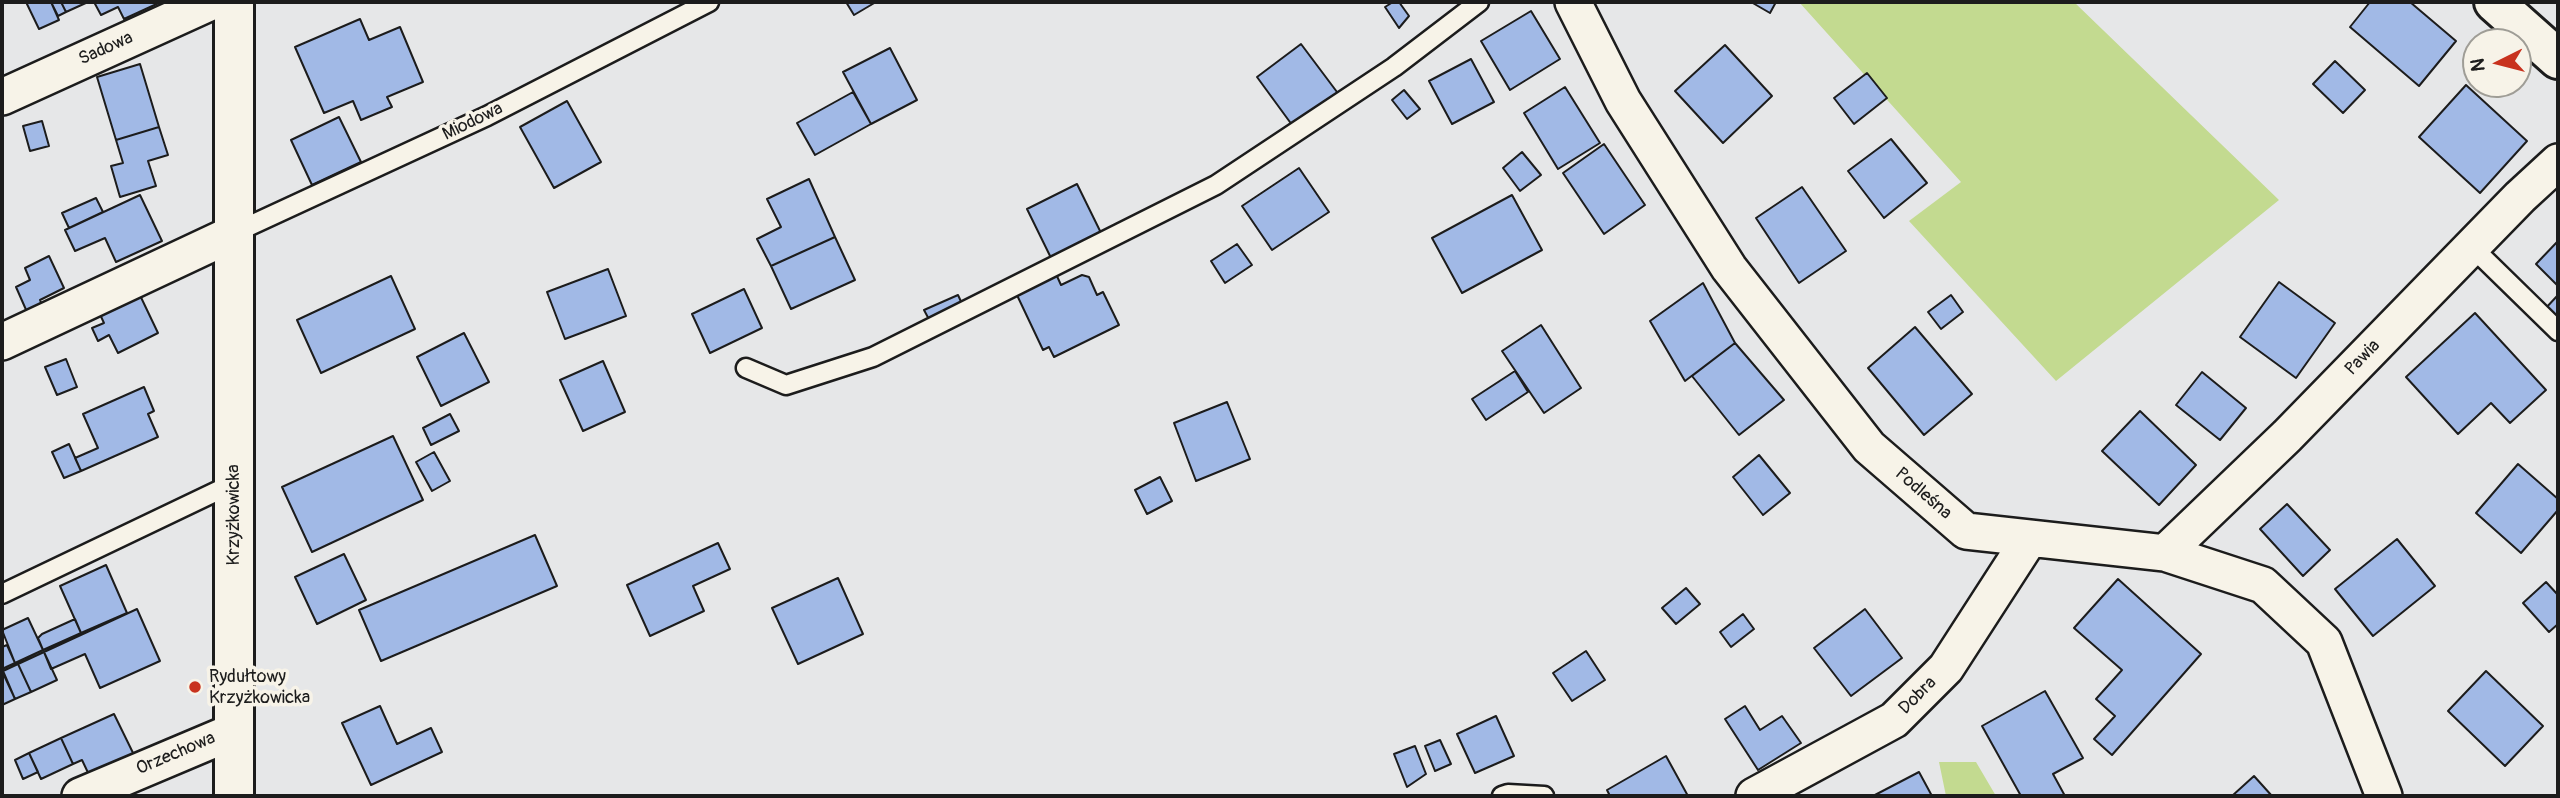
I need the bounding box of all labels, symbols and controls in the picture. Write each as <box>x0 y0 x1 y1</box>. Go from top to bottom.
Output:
street label: Sadowa <box>75 27 137 71</box>
north arrow <box>2462 28 2532 98</box>
text: N <box>2465 57 2491 73</box>
street label: Miodowa <box>439 98 507 146</box>
street label: Pawia <box>2341 336 2385 380</box>
street label: Podleśna <box>1890 463 1956 525</box>
street label: Krzyżkowicka <box>223 464 245 566</box>
place label: Rydułtowy Krzyżkowicka <box>209 666 310 708</box>
street label: Dobra <box>1895 673 1941 719</box>
marker: Rydułtowy Krzyżkowicka <box>187 679 203 695</box>
street label: Orzechowa <box>133 728 219 780</box>

